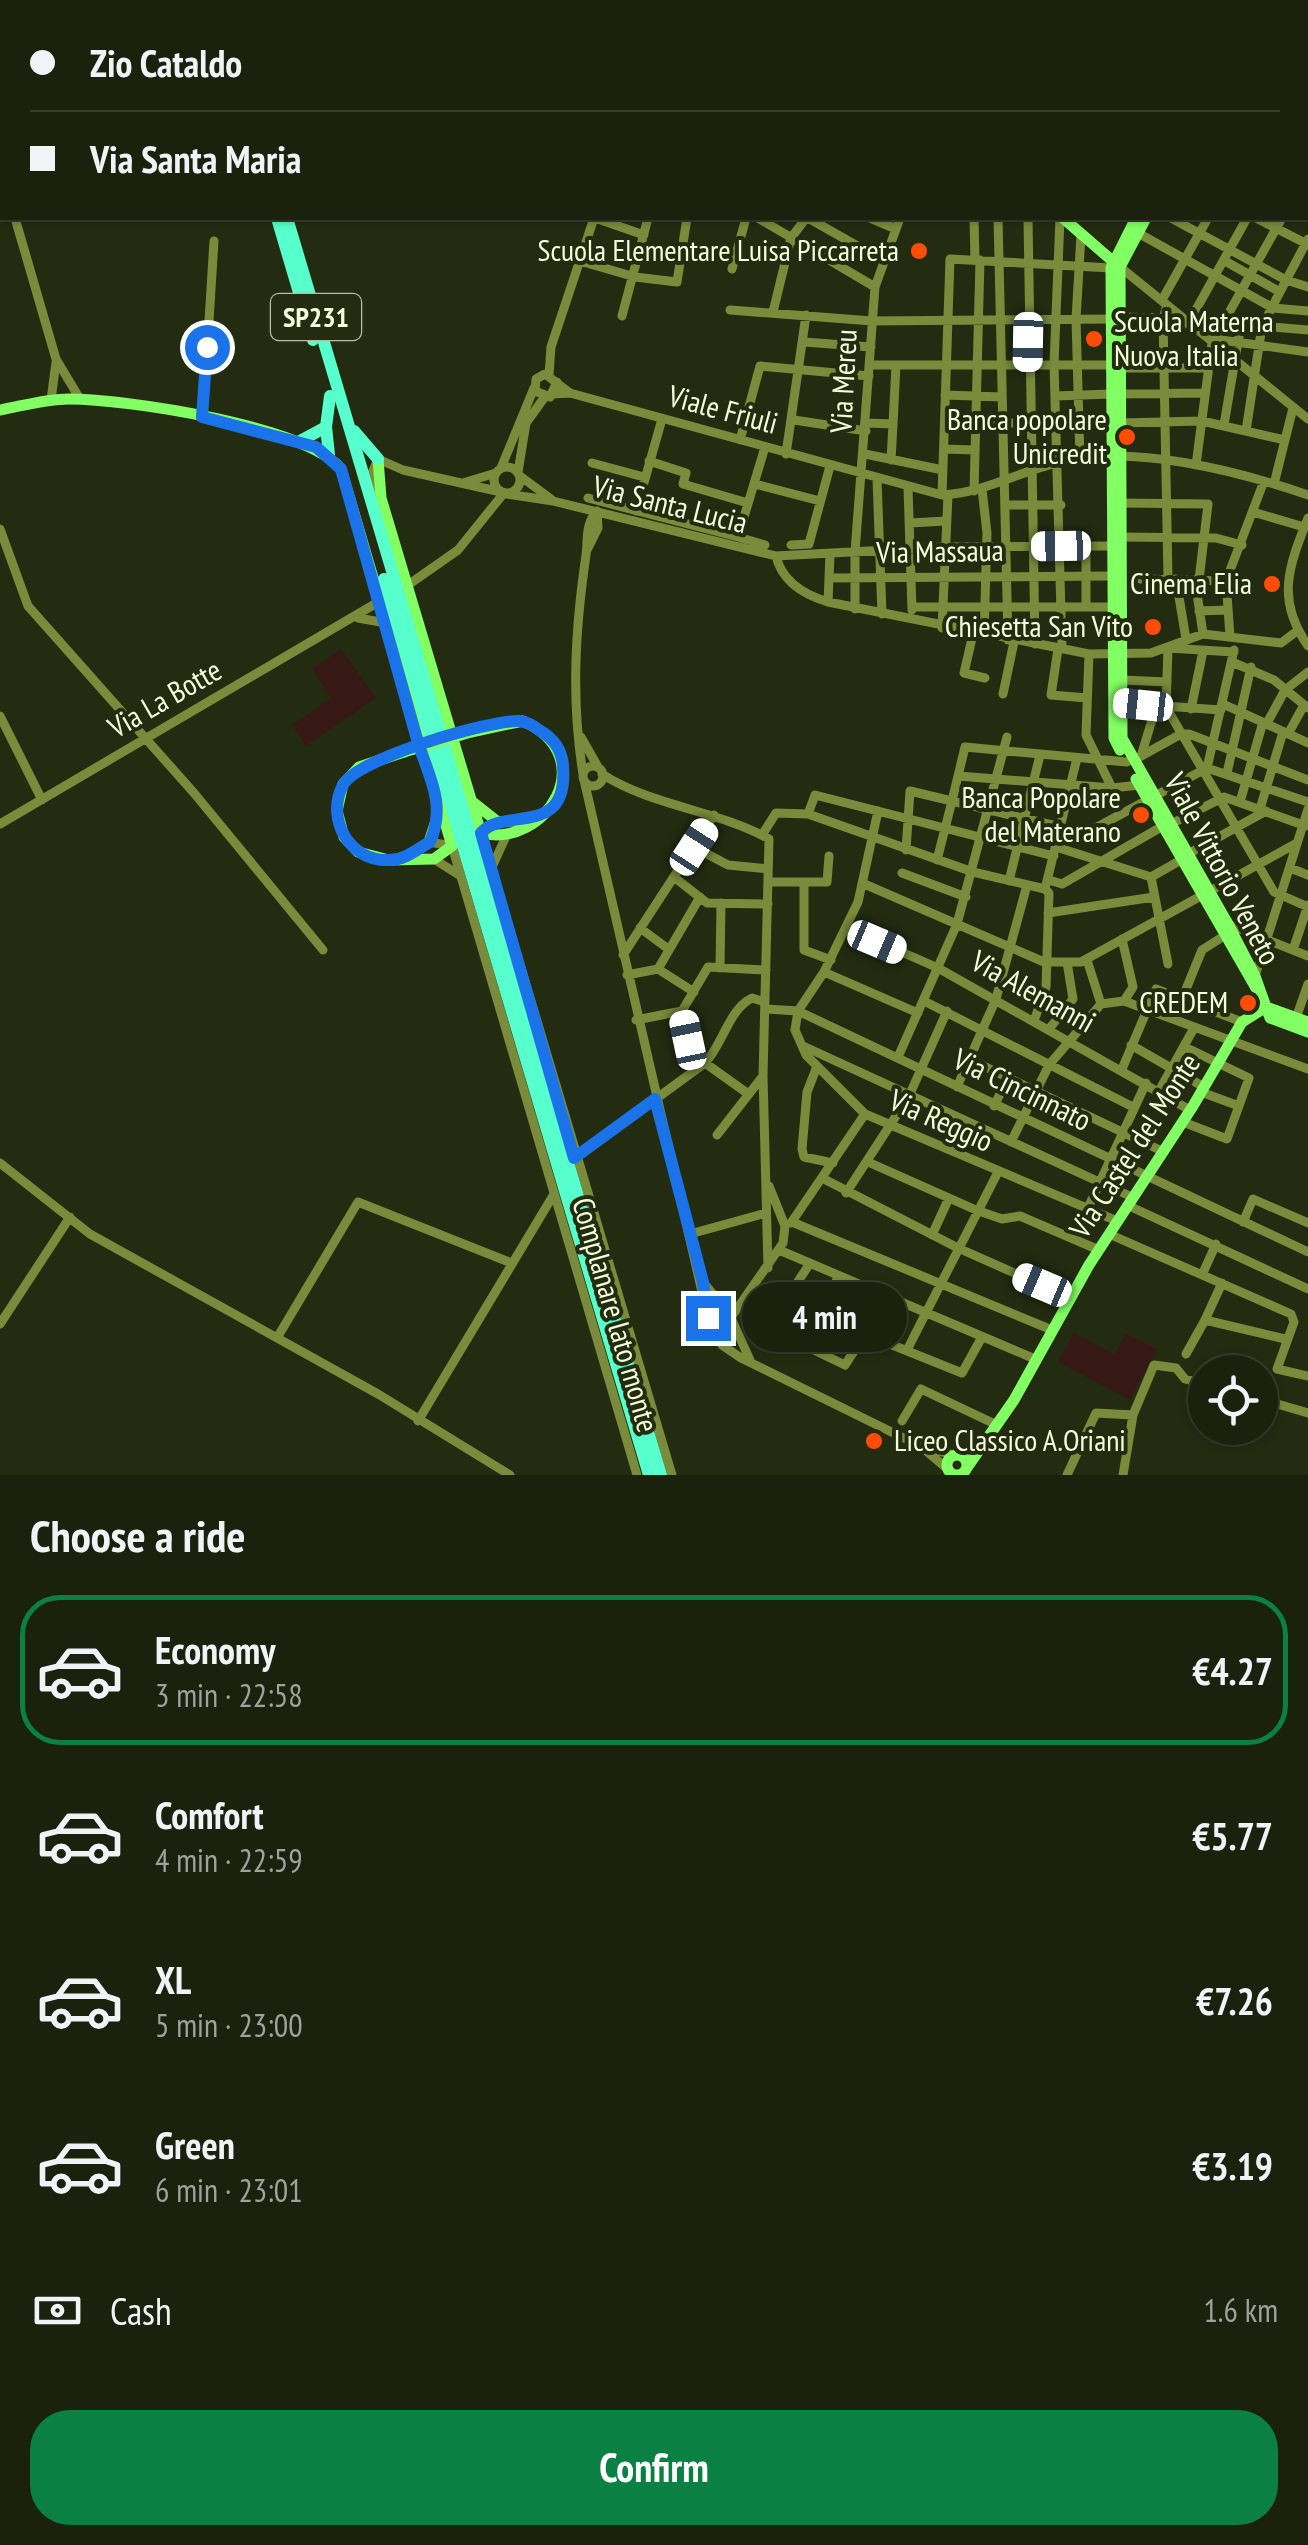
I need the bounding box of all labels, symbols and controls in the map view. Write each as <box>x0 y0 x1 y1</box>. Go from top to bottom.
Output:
text: Zio Cataldo <box>90 38 242 87</box>
text: Via Santa Maria <box>90 134 301 183</box>
place label: Scuola Elementare Luisa Piccarreta <box>538 230 899 269</box>
marker: Scuola Elementare Luisa Piccarreta <box>908 240 930 262</box>
road number: SP231 <box>271 294 361 340</box>
place label: Scuola Materna Nuova Italia <box>1114 301 1274 374</box>
car <box>1012 312 1044 372</box>
route start <box>185 325 230 370</box>
street label: Via Mereu <box>820 328 865 435</box>
marker: Scuola Materna Nuova Italia <box>1083 328 1105 350</box>
street label: Viale Friuli <box>663 375 782 442</box>
place label: Banca popolare Unicredit <box>947 399 1108 472</box>
marker: Banca popolare Unicredit <box>1116 426 1138 448</box>
street label: Via Santa Lucia <box>588 465 752 542</box>
street label: Via Massaua <box>875 530 1004 571</box>
car <box>1031 530 1091 562</box>
place label: Cinema Elia <box>1130 563 1252 602</box>
marker: Cinema Elia <box>1261 573 1283 595</box>
place label: Chiesetta San Vito <box>945 606 1133 645</box>
marker: Chiesetta San Vito <box>1142 616 1164 638</box>
street label: Via La Botte <box>100 650 228 746</box>
car <box>1112 687 1174 723</box>
street label: Viale Vittorio Veneto <box>1156 765 1290 971</box>
place label: Banca Popolare del Materano <box>961 777 1121 850</box>
marker: Banca Popolare del Materano <box>1130 804 1152 826</box>
car <box>665 814 723 880</box>
car <box>844 916 910 968</box>
street label: Via Alemanni <box>964 940 1103 1041</box>
place label: CREDEM <box>1139 982 1228 1021</box>
marker: CREDEM <box>1237 992 1259 1014</box>
car <box>667 1008 709 1072</box>
street label: Via Cincinnato <box>946 1038 1098 1139</box>
street label: Via Castel del Monte <box>1059 1046 1208 1246</box>
street label: Via Reggio <box>883 1079 1000 1160</box>
street label: Complanare lato monte <box>564 1193 669 1436</box>
car <box>1009 1259 1075 1311</box>
callout: 4 min <box>743 1283 908 1353</box>
route end <box>686 1296 731 1341</box>
text: 4 min <box>792 1296 857 1338</box>
map controls <box>1188 1355 1278 1445</box>
button: locate <box>1188 1355 1278 1445</box>
place label: Liceo Classico A.Oriani <box>894 1420 1126 1459</box>
marker: Liceo Classico A.Oriani <box>863 1430 885 1452</box>
text: Choose a ride <box>30 1506 245 1564</box>
icon: car <box>35 1625 125 1715</box>
text: Economy <box>155 1625 275 1674</box>
text: €4.27 <box>1192 1646 1273 1695</box>
text: 3 min · 22:58 <box>155 1674 303 1716</box>
icon: car <box>35 1790 125 1880</box>
text: Comfort <box>155 1790 264 1839</box>
text: €5.77 <box>1192 1811 1273 1860</box>
text: 4 min · 22:59 <box>155 1839 303 1881</box>
icon: car <box>35 1955 125 2045</box>
text: XL <box>155 1955 191 2004</box>
text: €7.26 <box>1196 1976 1273 2025</box>
text: 5 min · 23:00 <box>155 2004 303 2046</box>
icon: car <box>35 2120 125 2210</box>
text: Green <box>155 2120 235 2169</box>
text: €3.19 <box>1192 2141 1273 2190</box>
text: 6 min · 23:01 <box>155 2169 303 2211</box>
icon: cash <box>30 2283 85 2338</box>
text: Cash <box>110 2286 172 2335</box>
text: 1.6 km <box>1203 2289 1278 2331</box>
button: Confirm <box>30 2410 1278 2525</box>

